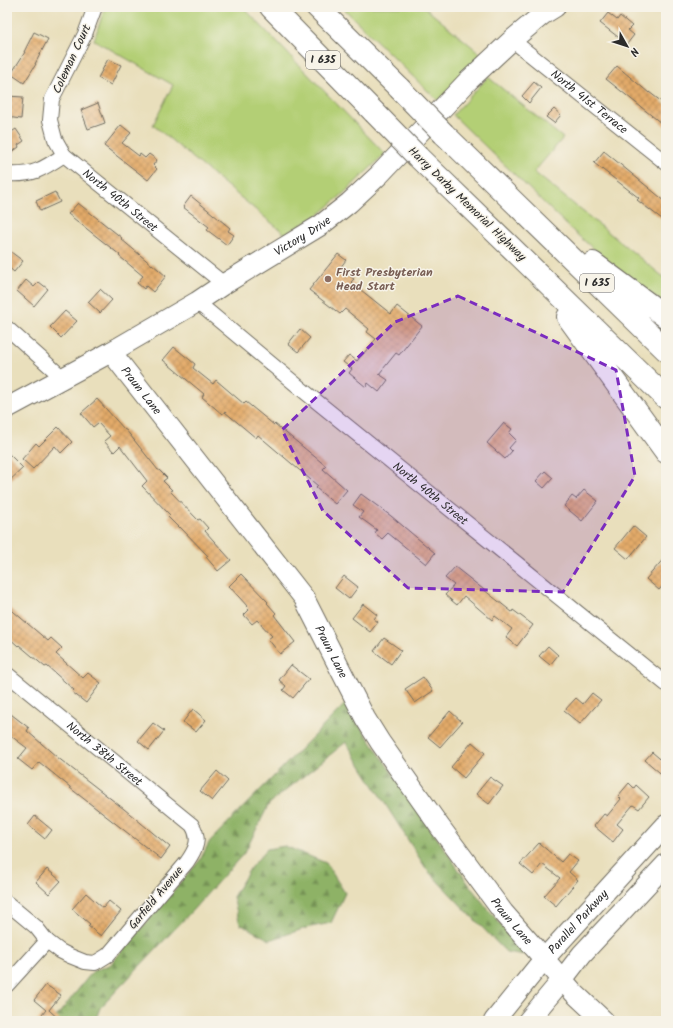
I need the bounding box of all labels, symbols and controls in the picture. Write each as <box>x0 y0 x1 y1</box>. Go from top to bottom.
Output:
street label: Coleman Court <box>48 21 96 97</box>
north arrow <box>607 26 647 66</box>
text: N <box>625 43 643 60</box>
road number: I 635 <box>306 51 340 69</box>
street label: North 41st Terrace <box>546 65 633 139</box>
street label: Harry Darby Memorial Highway <box>403 142 531 266</box>
street label: North 40th Street <box>78 164 162 237</box>
street label: Victory Drive <box>270 211 336 261</box>
place label: First Presbyterian Head Start <box>336 263 433 296</box>
marker: First Presbyterian Head Start <box>323 274 333 284</box>
road number: I 635 <box>580 274 614 292</box>
street label: Praun Lane <box>116 362 167 419</box>
street label: North 40th Street <box>389 457 473 530</box>
street label: Praun Lane <box>310 622 353 682</box>
street label: North 38th Street <box>62 717 147 791</box>
street label: Garfield Avenue <box>124 862 189 934</box>
street label: Parallel Parkway <box>543 885 613 958</box>
street label: Praun Lane <box>486 893 538 950</box>

